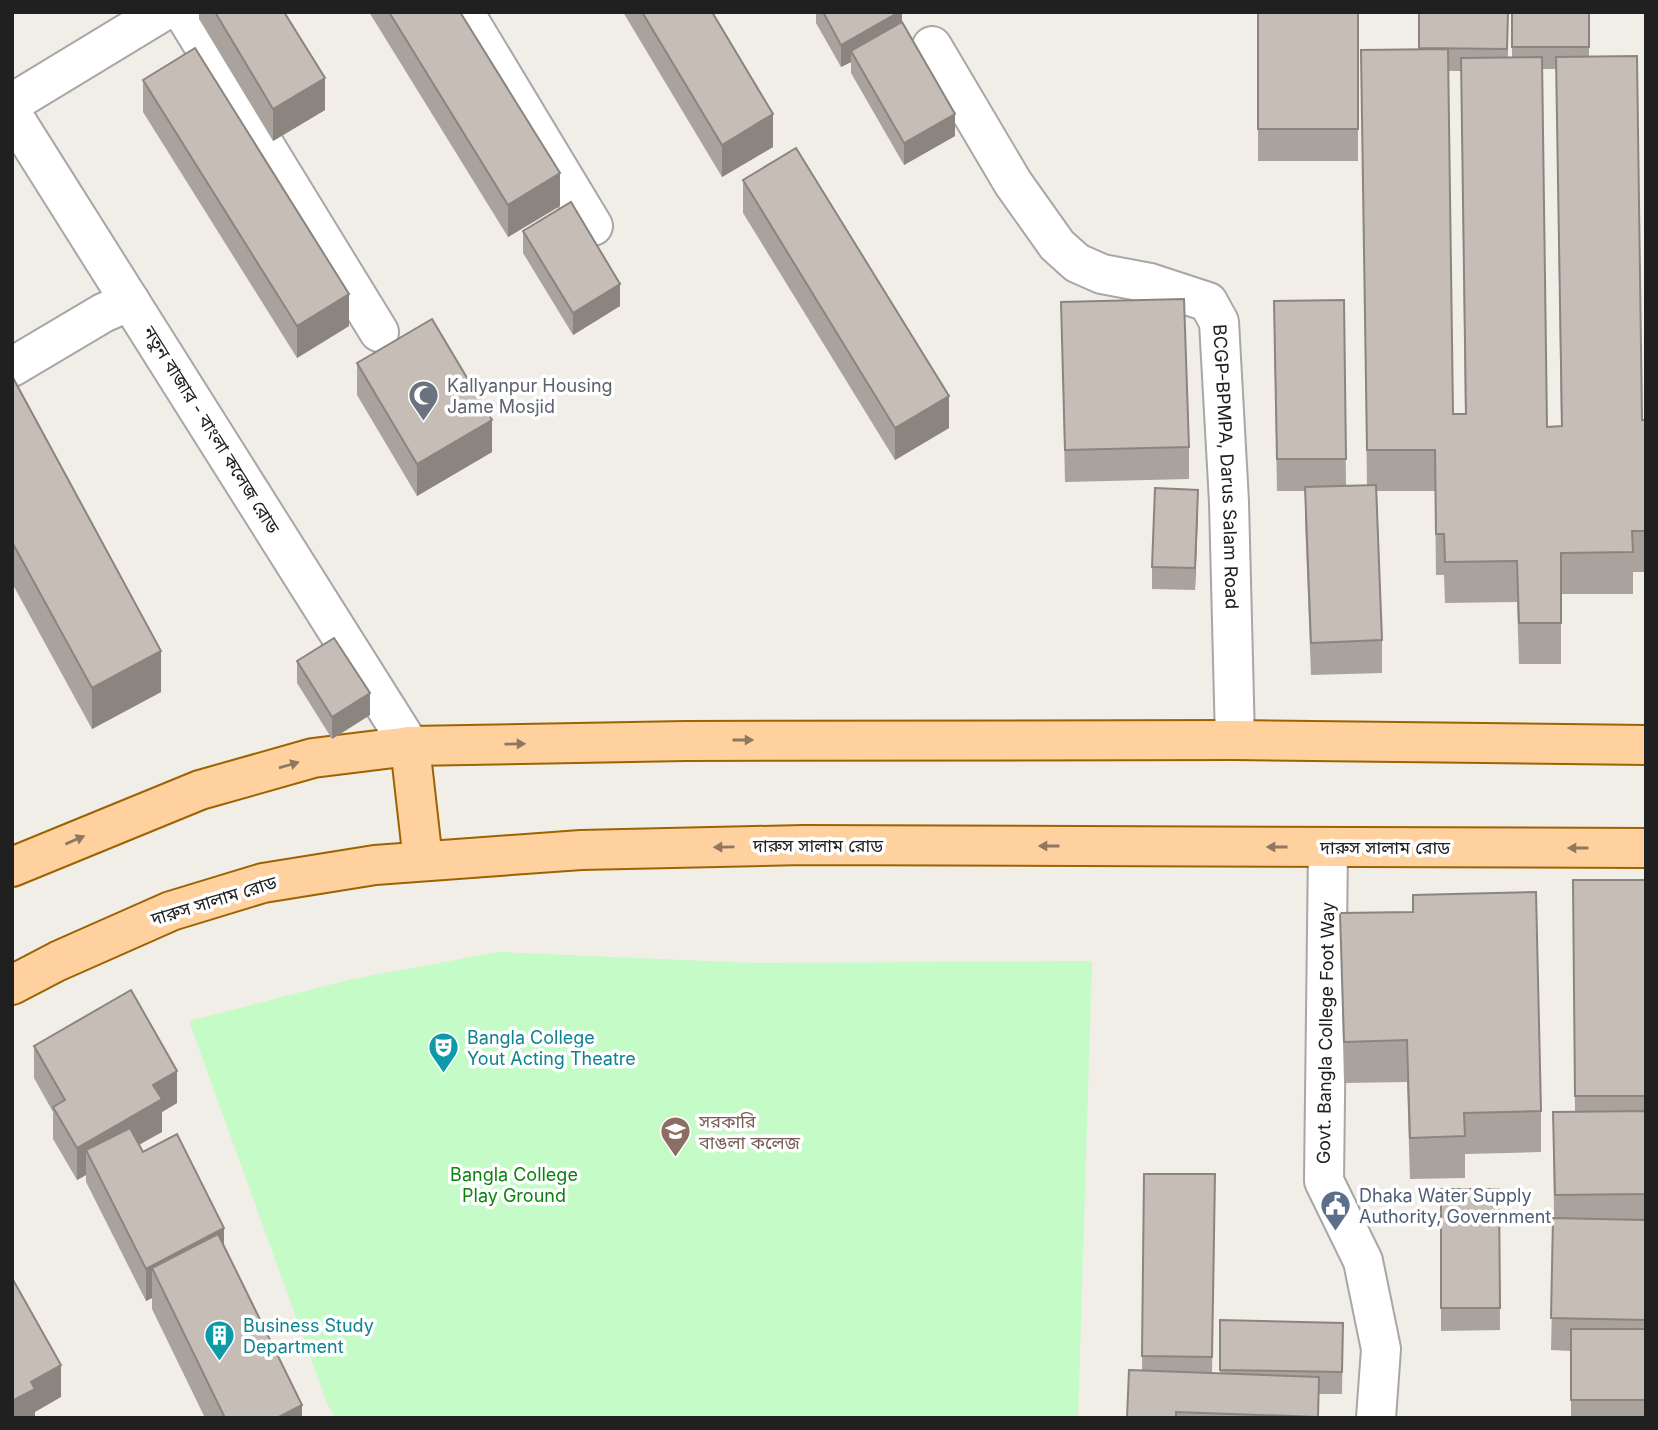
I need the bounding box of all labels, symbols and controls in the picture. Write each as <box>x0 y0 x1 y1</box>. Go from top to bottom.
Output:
street label: নতুন বাজার - বাংলা কলেজ রোড <box>137 321 284 538</box>
street label: BCGP-BPMPA, Darus Salam Road <box>1209 324 1243 609</box>
place label: Kallyanpur Housing Jame Mosjid <box>447 375 613 417</box>
mosque icon: Kallyanpur Housing Jame Mosjid <box>407 379 441 423</box>
one-way arrow <box>732 735 754 746</box>
one-way arrow <box>504 738 526 750</box>
one-way arrow <box>279 759 300 769</box>
one-way arrow <box>65 834 85 846</box>
street label: দারুস সালাম রোড <box>752 835 883 856</box>
street label: দারুস সালাম রোড <box>1319 837 1450 858</box>
one-way arrow <box>1038 840 1060 852</box>
one-way arrow <box>712 841 734 853</box>
one-way arrow <box>1265 841 1287 853</box>
one-way arrow <box>1566 842 1588 854</box>
street label: দারুস সালাম রোড <box>148 871 279 930</box>
street label: Govt. Bangla College Foot Way <box>1313 902 1338 1164</box>
place label: Bangla College Yout Acting Theatre <box>467 1027 636 1069</box>
theatre icon: Bangla College Yout Acting Theatre <box>427 1031 461 1075</box>
place label: সরকারি বাঙলা কলেজ <box>698 1111 801 1153</box>
school or university icon: সরকারি বাঙলা কলেজ <box>659 1115 693 1159</box>
park label: Bangla College Play Ground <box>450 1164 578 1206</box>
place label: Dhaka Water Supply Authority, Government <box>1359 1185 1551 1227</box>
public building icon: Dhaka Water Supply Authority, Government <box>1319 1189 1353 1233</box>
place label: Business Study Department <box>243 1315 374 1357</box>
building icon: Business Study Department <box>203 1319 237 1363</box>

